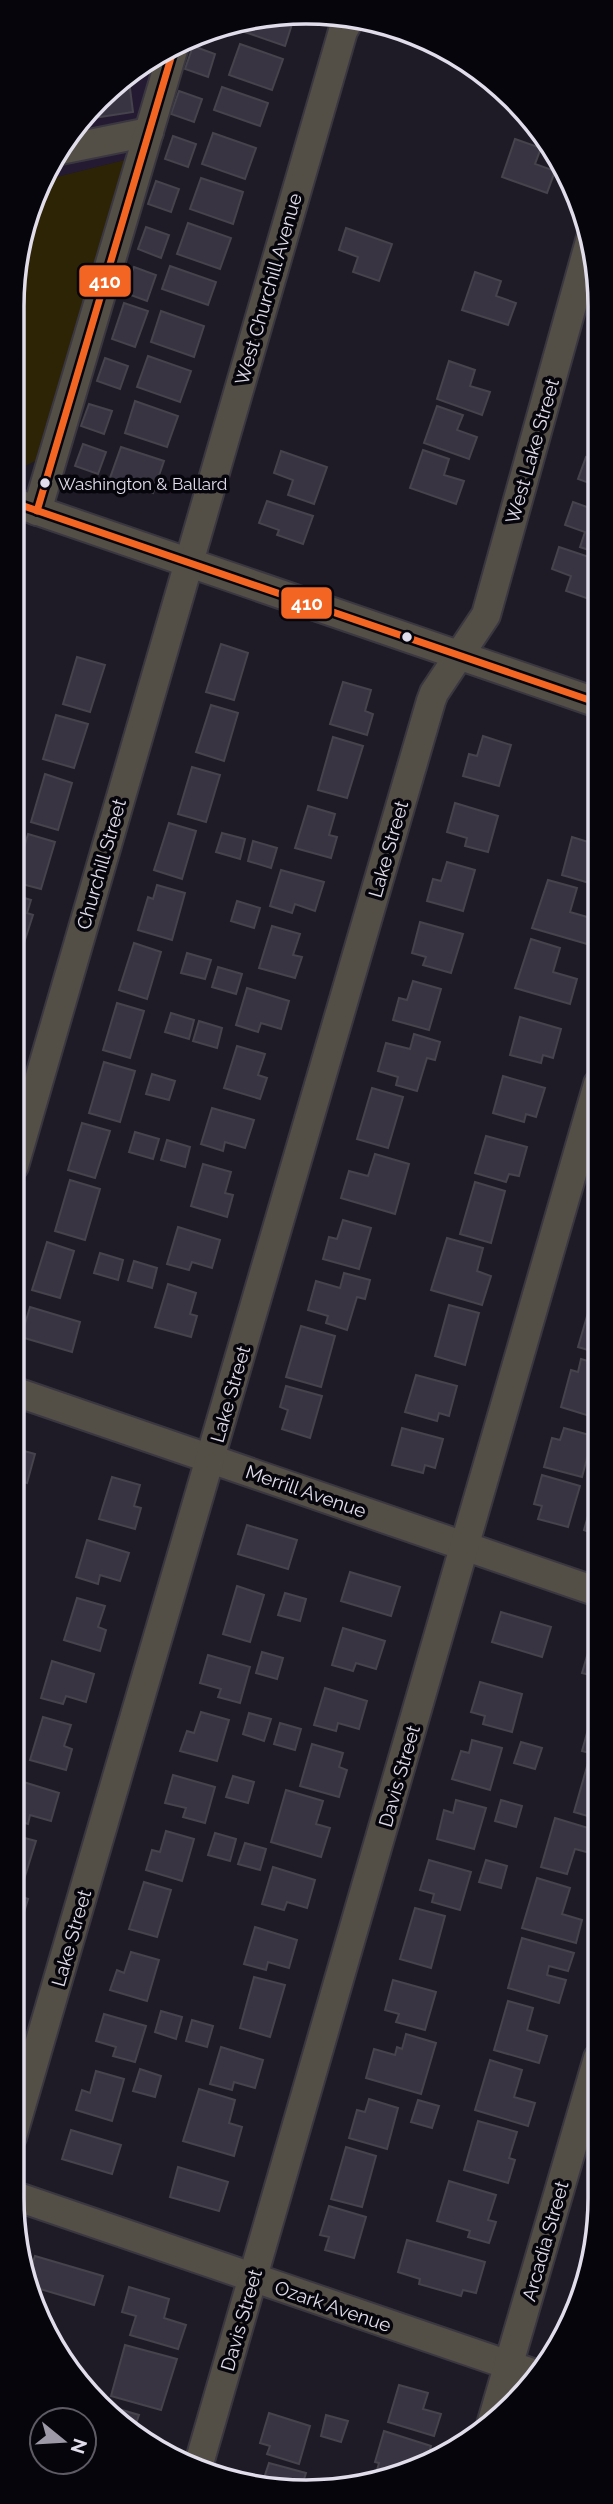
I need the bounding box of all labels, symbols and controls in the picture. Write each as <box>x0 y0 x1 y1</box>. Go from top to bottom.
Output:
street label: West Churchill Avenue <box>230 191 306 387</box>
line badge: 410 <box>78 264 132 298</box>
text: 410 <box>89 270 121 292</box>
street label: West Lake Street <box>501 375 563 526</box>
place label: Washington & Ballard <box>58 474 227 494</box>
marker: Washington & Ballard <box>38 476 52 490</box>
line badge: 410 <box>280 586 333 620</box>
text: 410 <box>291 592 323 614</box>
unlabelled marker <box>400 630 414 644</box>
street label: Churchill Street <box>72 796 130 932</box>
street label: Lake Street <box>364 797 412 900</box>
street label: Lake Street <box>206 1342 254 1445</box>
street label: Merrill Avenue <box>243 1460 369 1522</box>
street label: Davis Street <box>374 1722 424 1829</box>
street label: Lake Street <box>47 1886 95 1989</box>
street label: Arcadia Street <box>517 2178 573 2304</box>
street label: Davis Street <box>216 2266 266 2373</box>
street label: Ozark Avenue <box>272 2276 394 2336</box>
north arrow <box>28 2406 98 2476</box>
text: N <box>66 2436 92 2457</box>

